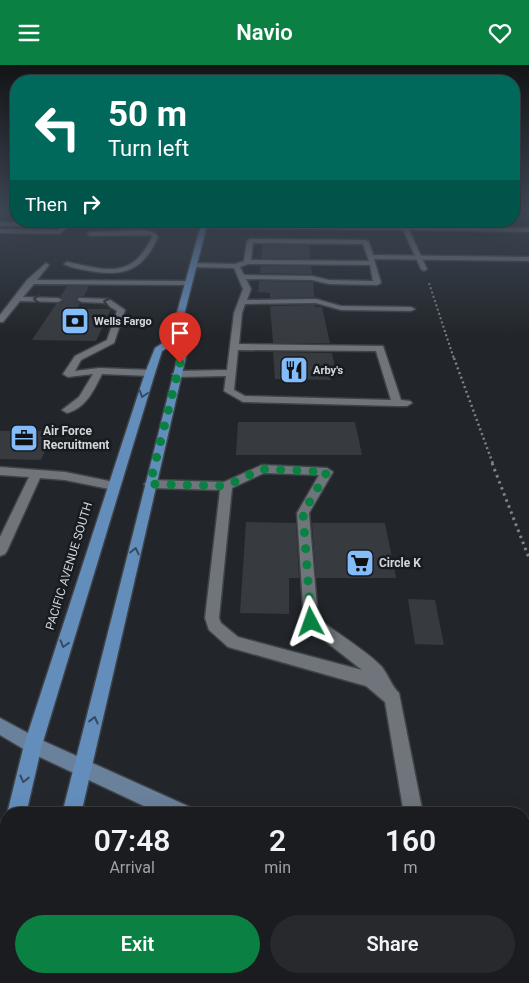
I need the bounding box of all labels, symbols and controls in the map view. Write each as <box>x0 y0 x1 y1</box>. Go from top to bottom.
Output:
icon: menu <box>15 19 43 47</box>
icon: heart <box>486 19 514 47</box>
text: Navio <box>236 20 293 45</box>
text: 50 m <box>108 94 187 135</box>
icon: left <box>25 95 90 160</box>
text: Turn left <box>108 136 189 161</box>
icon: right <box>77 190 105 218</box>
text: Then <box>25 193 67 216</box>
one-way arrow <box>33 294 41 305</box>
one-way arrow <box>103 298 111 308</box>
bank icon: Wells Fargo <box>60 306 90 336</box>
pin <box>159 312 201 363</box>
place label: Wells Fargo <box>94 315 152 328</box>
icon: arrive <box>166 319 194 347</box>
restaurant icon: Arby's <box>279 355 309 385</box>
place label: Arby's <box>313 364 343 377</box>
one-way arrow <box>139 389 149 397</box>
office icon: Air Force Recruitment <box>9 423 39 453</box>
place label: Air Force Recruitment <box>43 424 109 452</box>
street label: PACIFIC AVENUE SOUTH <box>43 500 95 632</box>
one-way arrow <box>129 547 140 555</box>
supermarket icon: Circle K <box>345 548 375 578</box>
place label: Circle K <box>379 556 421 570</box>
position arrow <box>284 595 336 647</box>
one-way arrow <box>60 640 70 648</box>
one-way arrow <box>89 716 99 724</box>
one-way arrow <box>20 775 30 783</box>
text: 07:48 <box>94 823 171 858</box>
text: 2 <box>269 823 286 858</box>
text: 160 <box>385 823 436 858</box>
text: Arrival <box>109 858 155 877</box>
text: min <box>264 858 291 877</box>
text: m <box>403 858 418 877</box>
button: Exit <box>15 915 260 973</box>
button: Share <box>270 915 515 973</box>

